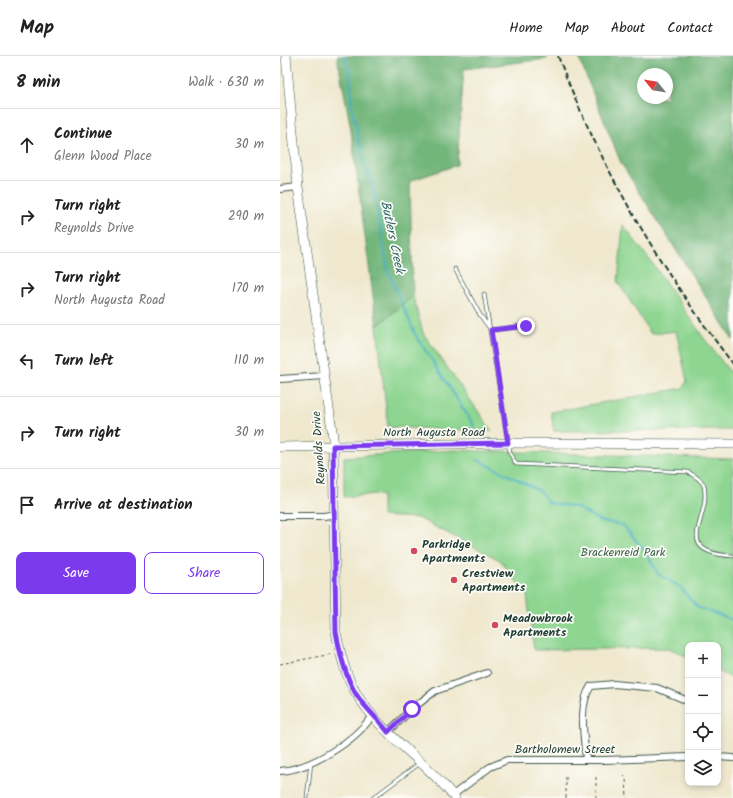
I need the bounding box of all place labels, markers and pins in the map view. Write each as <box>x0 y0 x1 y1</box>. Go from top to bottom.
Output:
place label: Parkridge Apartments <box>422 535 486 568</box>
marker: Parkridge Apartments <box>409 546 419 556</box>
place label: Crestview Apartments <box>462 564 526 597</box>
marker: Crestview Apartments <box>449 575 459 585</box>
place label: Meadowbrook Apartments <box>503 609 574 642</box>
marker: Meadowbrook Apartments <box>490 620 500 630</box>

